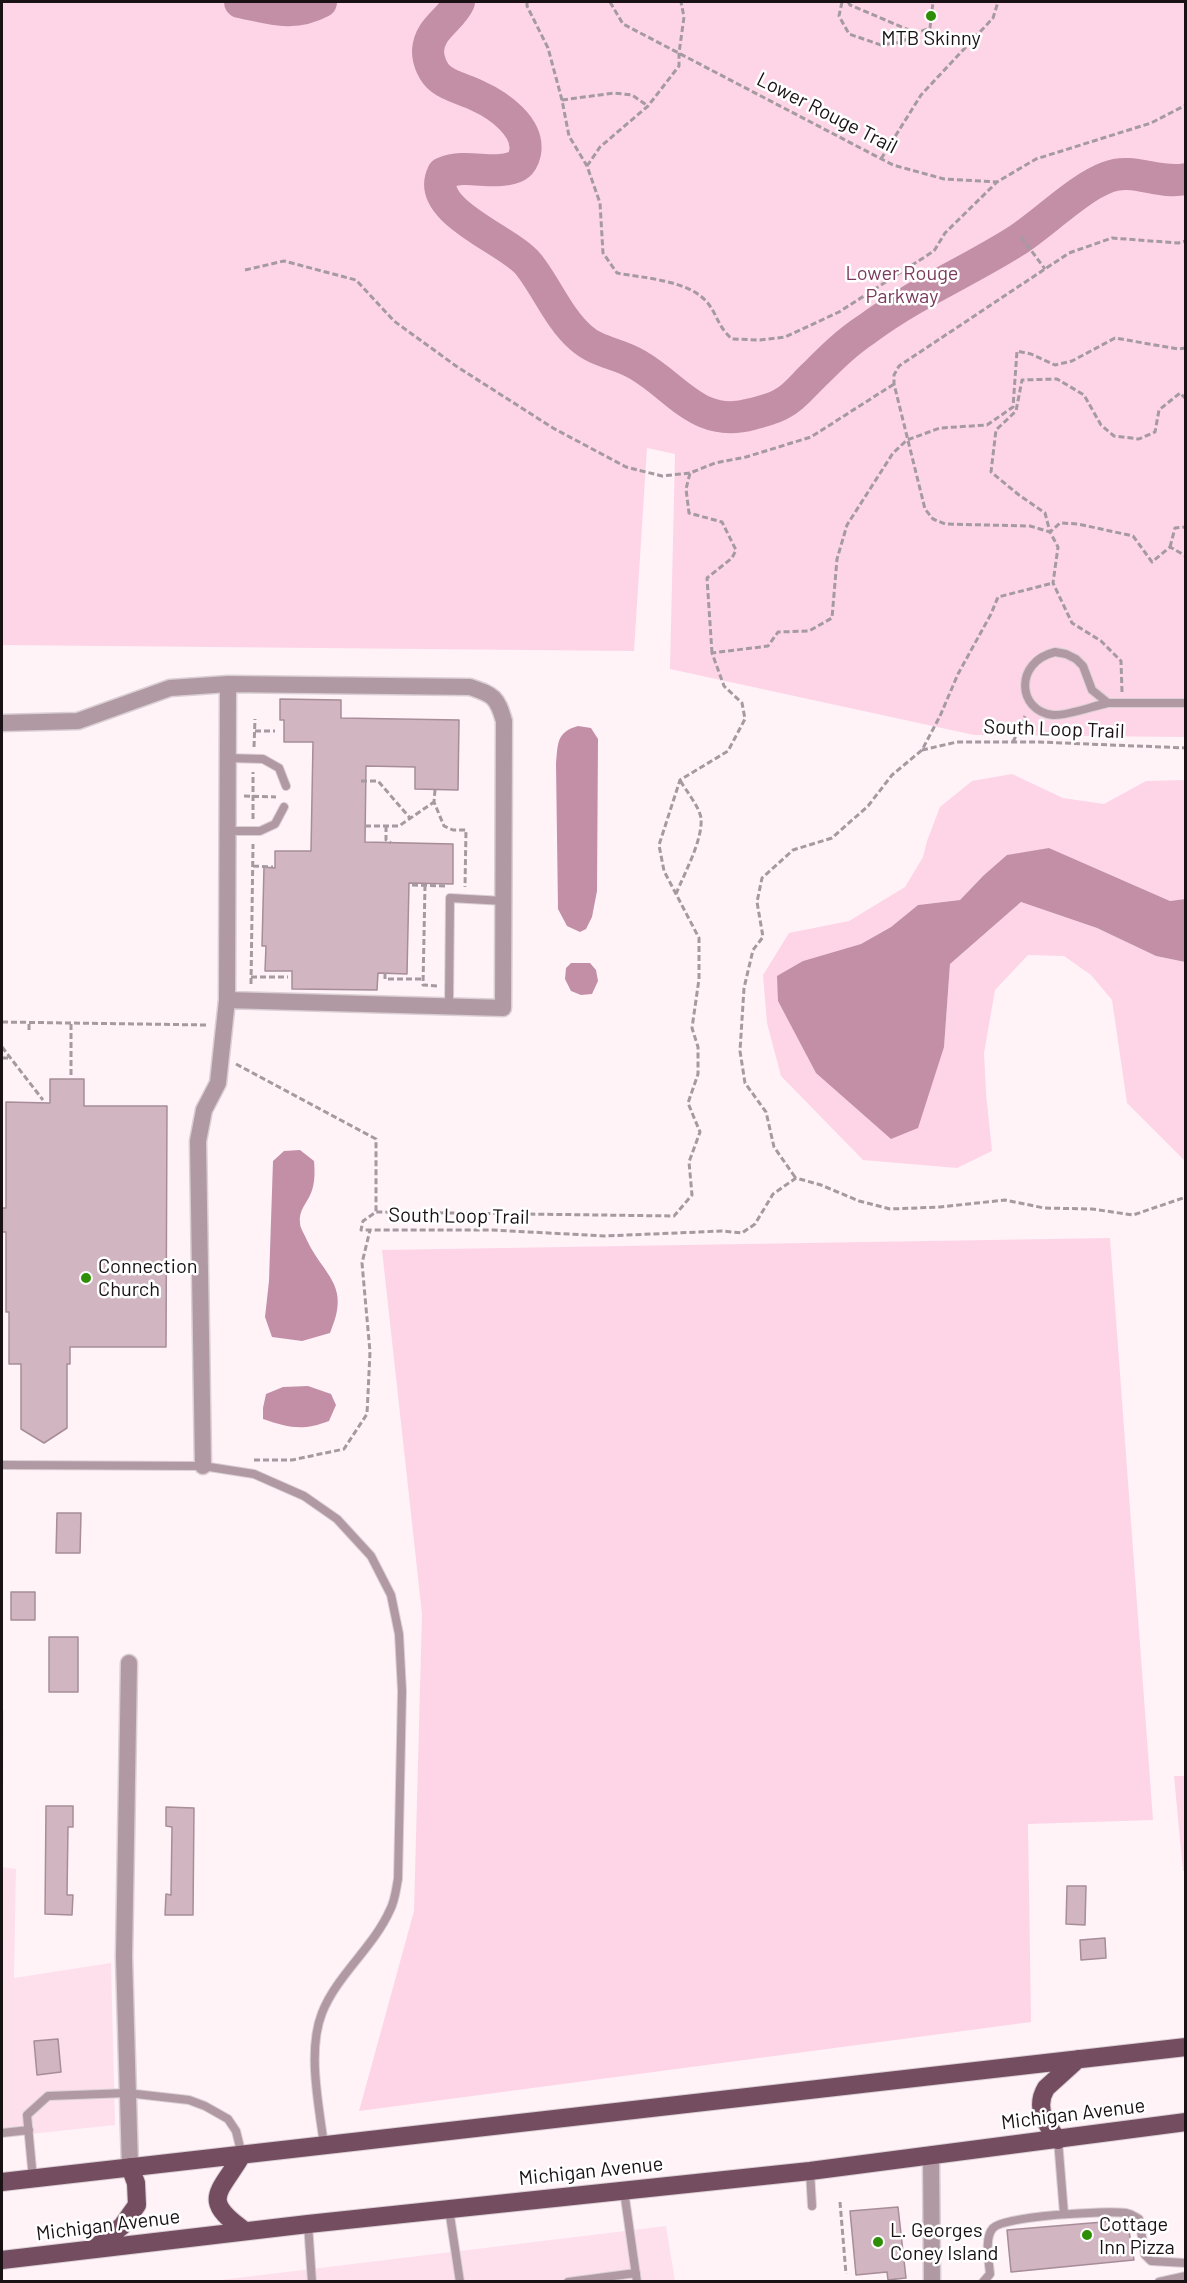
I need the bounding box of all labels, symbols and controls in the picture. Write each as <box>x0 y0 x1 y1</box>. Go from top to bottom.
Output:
marker: MTB Skinny <box>924 9 938 23</box>
place label: MTB Skinny <box>881 26 981 50</box>
street label: Lower Rouge Trail <box>753 67 901 159</box>
park label: Lower Rouge Parkway <box>845 261 959 308</box>
street label: South Loop Trail <box>983 715 1125 743</box>
street label: South Loop Trail <box>388 1203 530 1229</box>
place label: Connection Church <box>98 1254 198 1301</box>
marker: Connection Church <box>79 1271 93 1285</box>
street label: Michigan Avenue <box>1000 2093 1146 2135</box>
street label: Michigan Avenue <box>518 2151 664 2191</box>
street label: Michigan Avenue <box>35 2204 181 2246</box>
place label: Cottage Inn Pizza <box>1099 2212 1175 2259</box>
place label: L. Georges Coney Island <box>890 2218 998 2265</box>
marker: Cottage Inn Pizza <box>1080 2228 1094 2242</box>
marker: L. Georges Coney Island <box>871 2235 885 2249</box>

